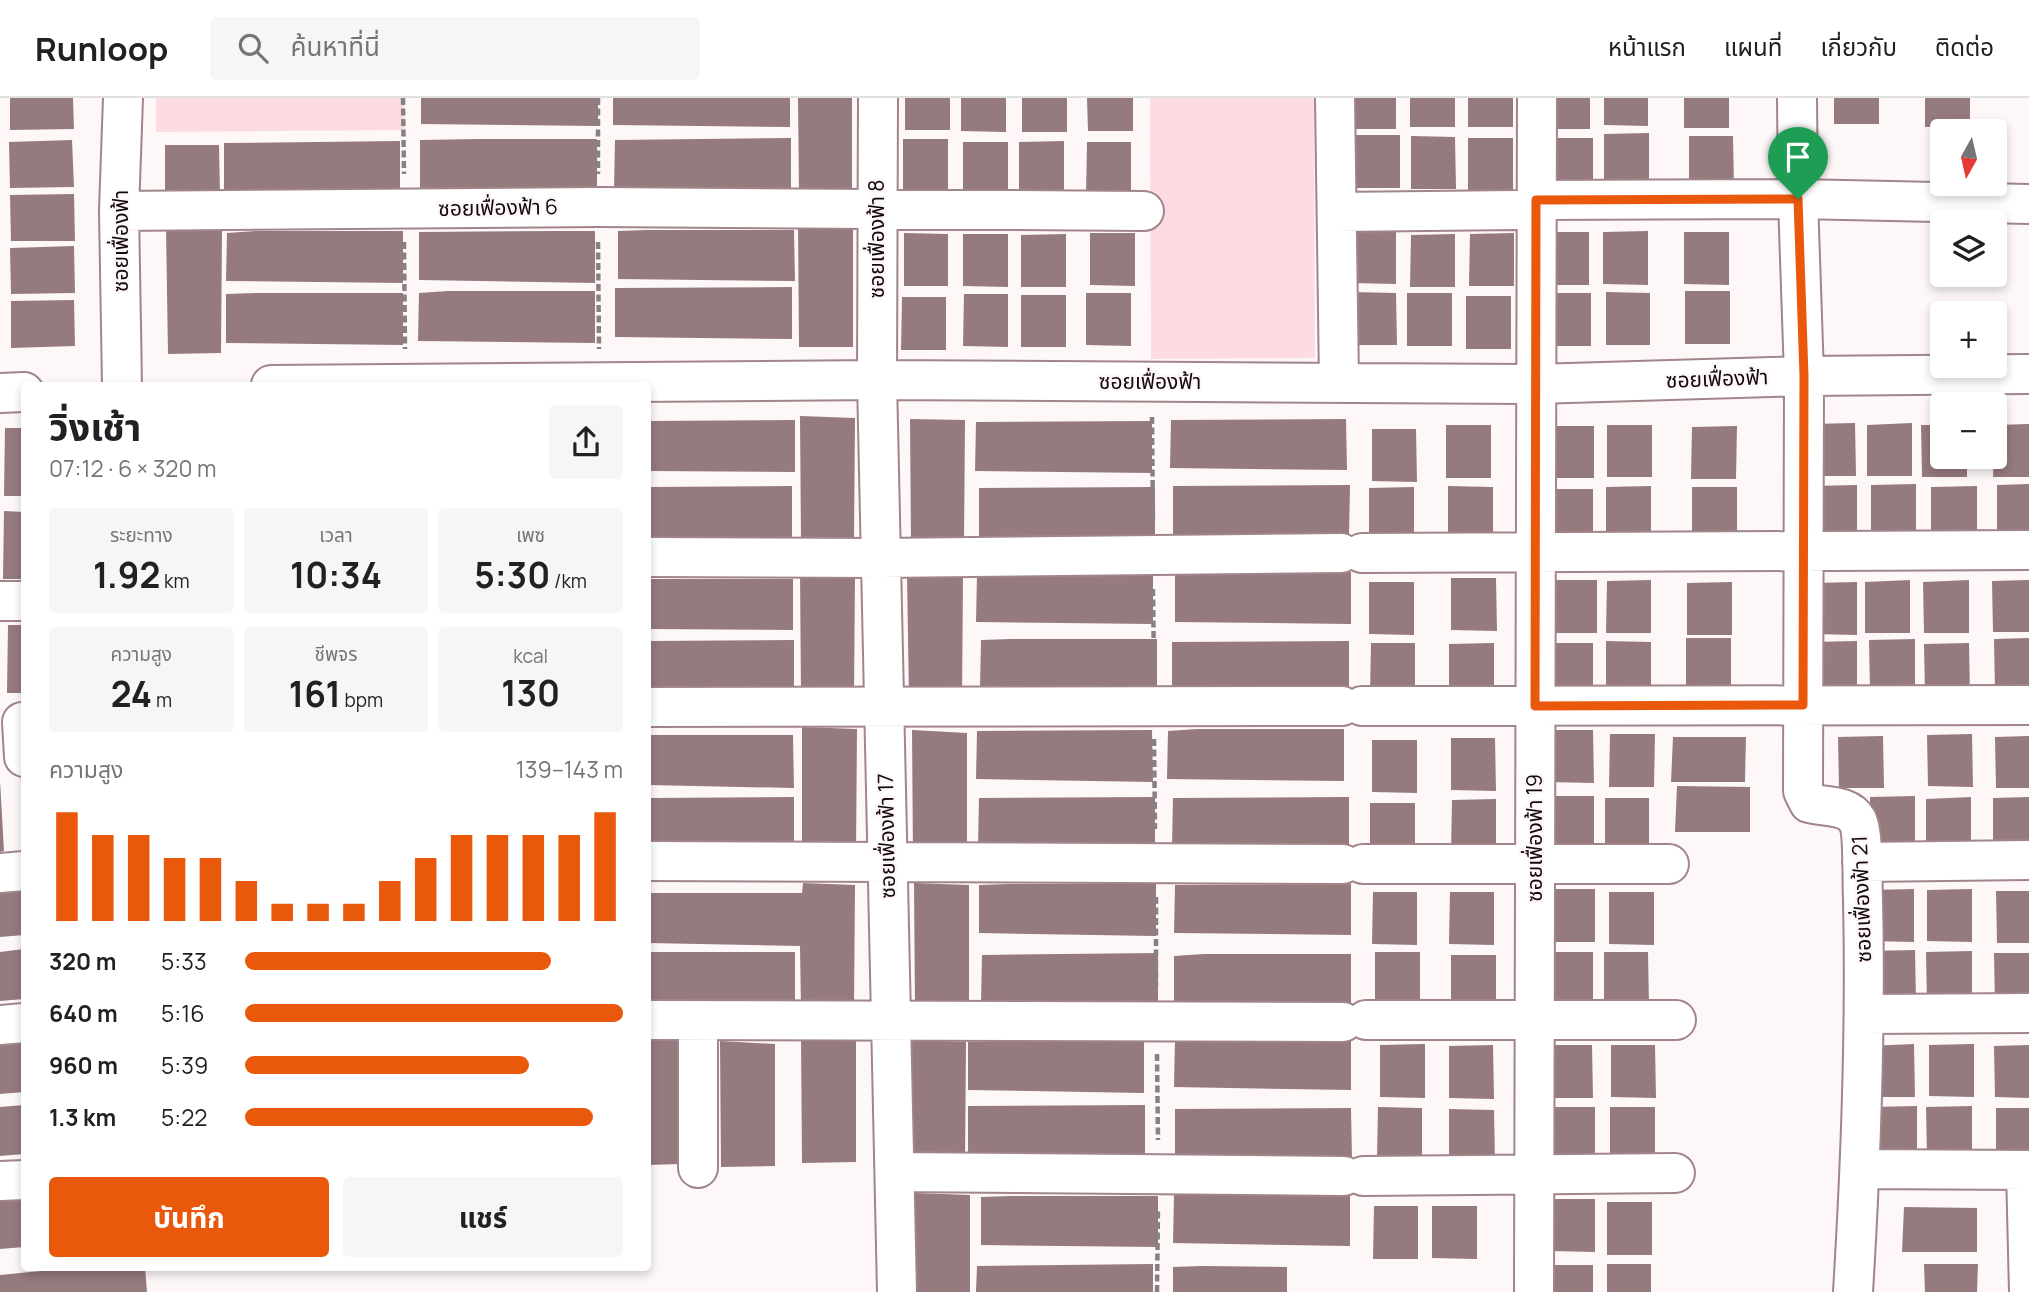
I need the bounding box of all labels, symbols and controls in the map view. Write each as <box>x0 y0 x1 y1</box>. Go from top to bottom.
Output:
search box <box>210 17 700 80</box>
text: Runloop <box>35 26 168 71</box>
text: ค้นหาที่นี่ <box>290 28 380 64</box>
icon: search <box>234 29 272 67</box>
text: หน้าแรก <box>1608 30 1686 63</box>
text: แผนที่ <box>1724 30 1782 63</box>
text: เกี่ยวกับ <box>1820 30 1897 63</box>
text: ติดต่อ <box>1935 30 1994 63</box>
north arrow <box>1930 119 2007 196</box>
map controls <box>1930 119 2007 469</box>
pin <box>1768 127 1828 199</box>
icon: arrive <box>1779 138 1817 176</box>
street label: ซอยเฟื่องฟ้า 8 <box>862 180 890 298</box>
street label: ซอยเฟื่องฟ้า <box>106 190 134 292</box>
street label: ซอยเฟื่องฟ้า 6 <box>438 192 558 222</box>
button: layers <box>1930 210 2007 287</box>
button: + <box>1930 301 2007 378</box>
street label: ซอยเฟื่องฟ้า <box>1665 362 1769 394</box>
street label: ซอยเฟื่องฟ้า <box>1099 367 1201 395</box>
button: − <box>1930 392 2007 469</box>
text: วิ่งเช้า <box>49 400 141 452</box>
button: share <box>549 405 623 479</box>
text: 07:12 · 6 × 320 m <box>49 452 217 484</box>
text: ระยะทาง <box>110 522 173 548</box>
text: เวลา <box>319 522 353 548</box>
text: เพซ <box>516 522 545 548</box>
text: 1.92 <box>93 551 160 599</box>
text: 10:34 <box>290 551 382 599</box>
text: 5:30 <box>474 551 550 599</box>
text: km <box>160 568 190 594</box>
text: /km <box>550 568 587 594</box>
text: ความสูง <box>111 641 172 667</box>
text: ชีพจร <box>314 641 358 667</box>
text: kcal <box>513 643 548 669</box>
text: 130 <box>501 669 560 717</box>
text: 24 <box>111 670 152 718</box>
text: 161 <box>289 670 341 718</box>
text: m <box>152 687 172 713</box>
text: bpm <box>341 687 383 713</box>
text: ความสูง <box>49 753 123 785</box>
text: 139–143 m <box>516 753 623 785</box>
street label: ซอยเฟื่องฟ้า 17 <box>871 773 901 899</box>
street label: ซอยเฟื่องฟ้า 19 <box>1520 774 1548 902</box>
street label: ซอยเฟื่องฟ้า 21 <box>1845 835 1877 963</box>
text: 320 m <box>49 945 116 977</box>
text: 5:33 <box>161 945 207 977</box>
text: 640 m <box>49 997 118 1029</box>
text: 5:16 <box>161 997 204 1029</box>
text: 960 m <box>49 1049 118 1081</box>
text: 5:39 <box>161 1049 208 1081</box>
text: 1.3 km <box>49 1101 116 1133</box>
text: 5:22 <box>161 1101 207 1133</box>
button: บันทึก <box>49 1177 329 1257</box>
button: แชร์ <box>343 1177 623 1257</box>

